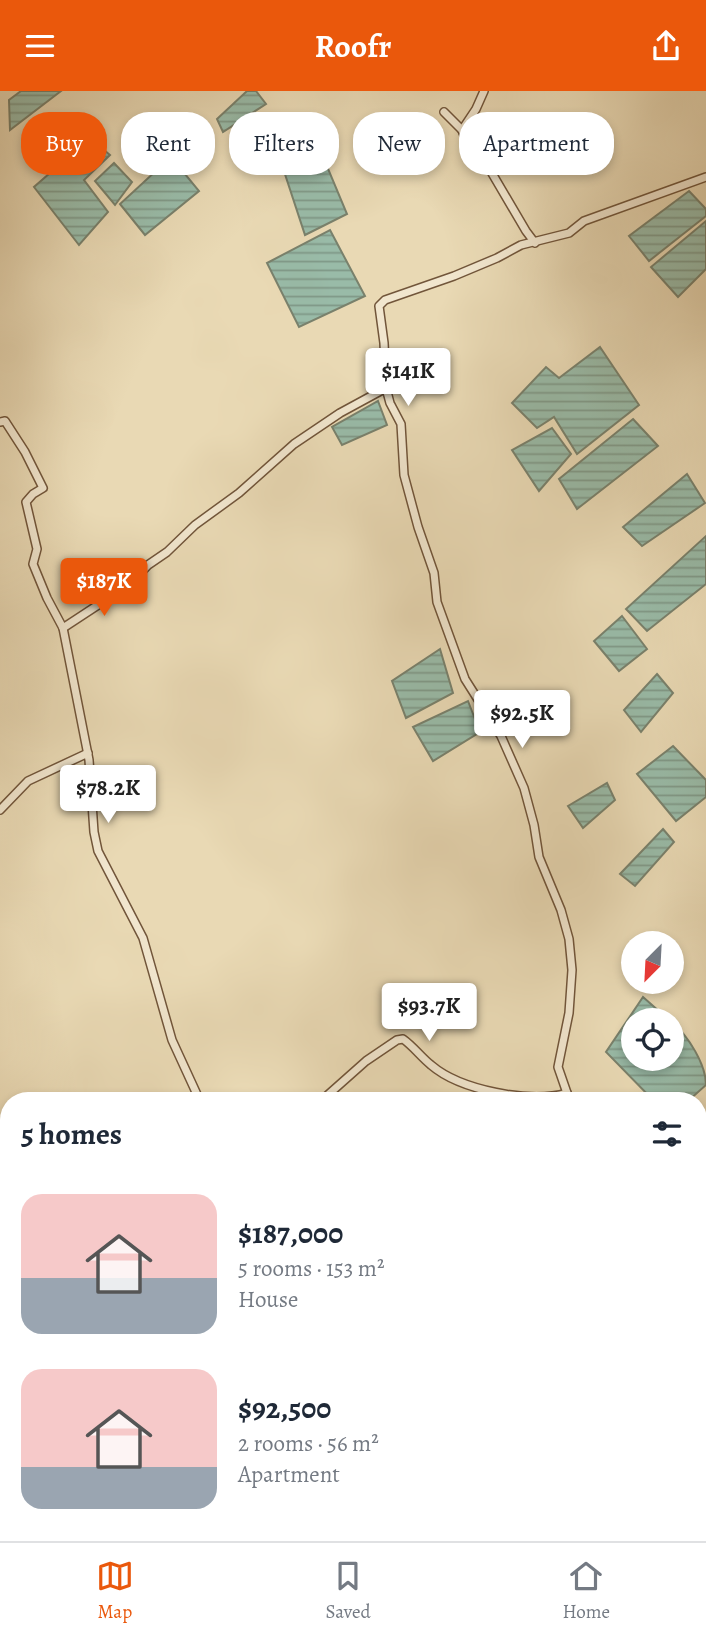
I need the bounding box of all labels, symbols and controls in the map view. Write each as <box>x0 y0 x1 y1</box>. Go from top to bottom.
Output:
text: Roofr <box>315 24 391 68</box>
icon: menu <box>21 27 59 65</box>
icon: share <box>647 27 685 65</box>
chip: Buy <box>21 112 107 175</box>
chip: Rent <box>121 112 215 175</box>
chip: Filters <box>229 112 339 175</box>
chip: New <box>353 112 445 175</box>
chip: Apartment <box>459 112 614 175</box>
pin: $141K <box>359 349 457 408</box>
text: $141K <box>381 355 435 386</box>
pin: $187K <box>55 559 153 618</box>
text: $187K <box>77 565 131 596</box>
pin: $92.5K <box>465 691 579 750</box>
text: $92.5K <box>490 697 554 728</box>
pin: $78.2K <box>51 765 165 825</box>
text: $78.2K <box>76 772 140 803</box>
north arrow <box>621 931 684 994</box>
map controls <box>621 931 684 1071</box>
pin: $93.7K <box>372 983 486 1043</box>
text: $93.7K <box>398 990 460 1021</box>
button: locate <box>621 1008 684 1071</box>
text: 5 homes <box>21 1114 122 1154</box>
icon: filters <box>648 1115 686 1153</box>
text: $187,000 <box>238 1213 343 1253</box>
icon: home <box>77 1222 161 1306</box>
text: 5 rooms · 153 m² <box>238 1253 385 1284</box>
text: House <box>238 1284 298 1315</box>
text: $92,500 <box>238 1388 331 1428</box>
icon: home <box>77 1397 161 1481</box>
text: 2 rooms · 56 m² <box>238 1428 379 1459</box>
text: Apartment <box>238 1459 340 1490</box>
tab: Map <box>96 1557 134 1625</box>
tab: Saved <box>326 1557 371 1625</box>
tab: Home <box>562 1557 610 1625</box>

